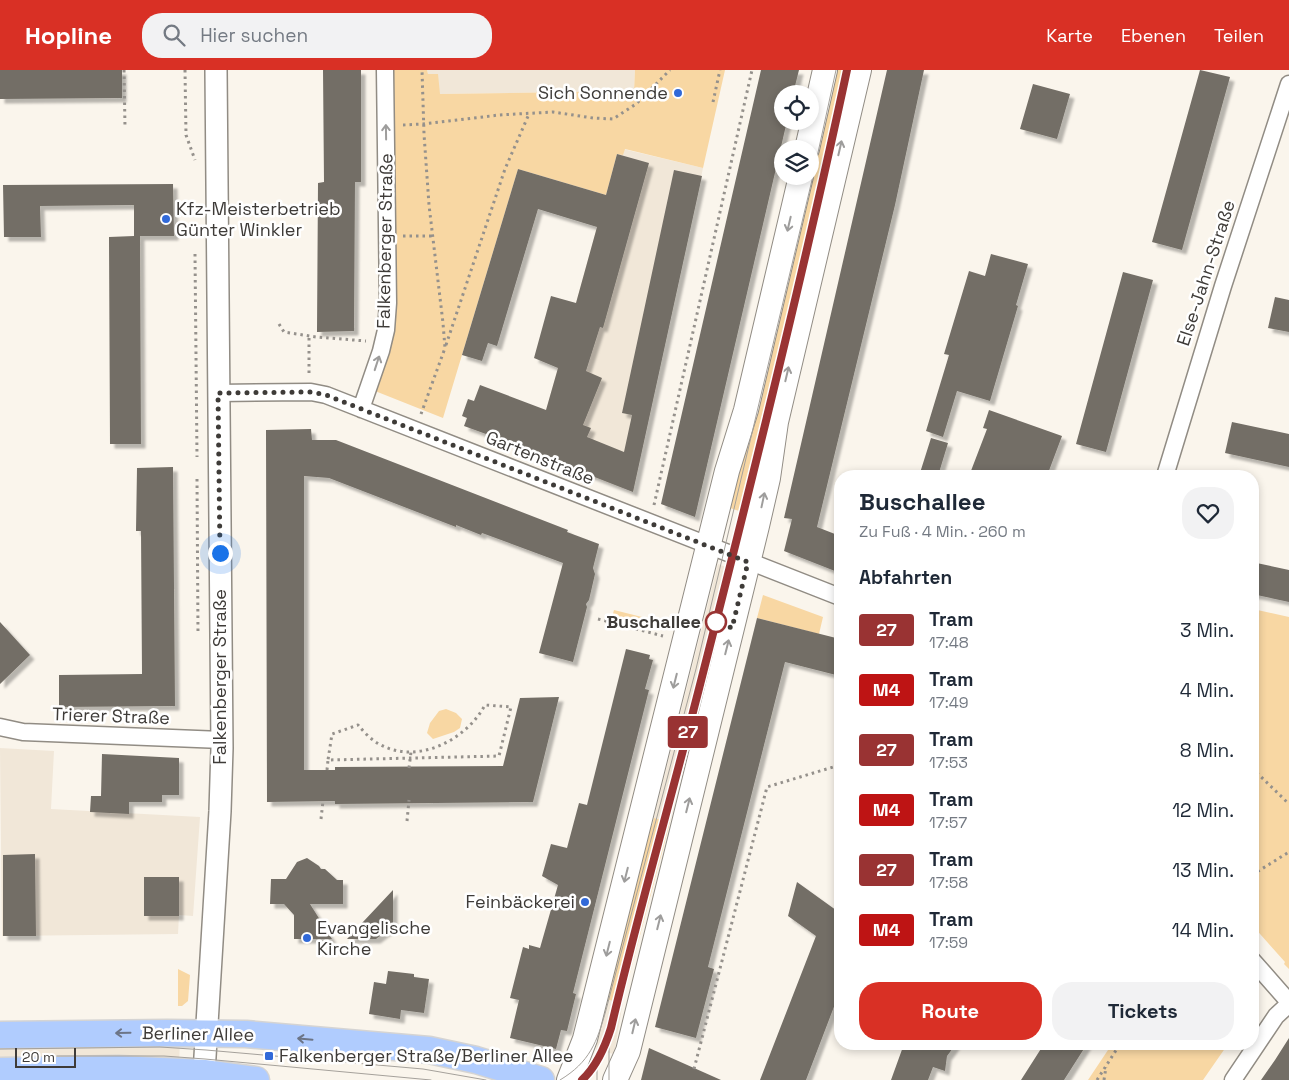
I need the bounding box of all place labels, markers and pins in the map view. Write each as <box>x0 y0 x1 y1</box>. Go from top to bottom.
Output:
place label: Sich Sonnende <box>538 81 668 104</box>
marker: Sich Sonnende <box>672 87 684 99</box>
place label: Kfz-Meisterbetrieb Günter Winkler <box>176 197 341 241</box>
marker: Kfz-Meisterbetrieb Günter Winkler <box>160 213 172 225</box>
place label: Buschallee <box>606 610 701 633</box>
marker: Buschallee <box>705 611 727 633</box>
place label: Feinbäckerei <box>465 890 575 913</box>
marker: Feinbäckerei <box>579 896 591 908</box>
place label: Evangelische Kirche <box>317 916 431 960</box>
marker: Evangelische Kirche <box>301 932 313 944</box>
place label: Falkenberger Straße/Berliner Allee <box>279 1044 574 1067</box>
marker: Falkenberger Straße/Berliner Allee <box>263 1050 275 1062</box>

